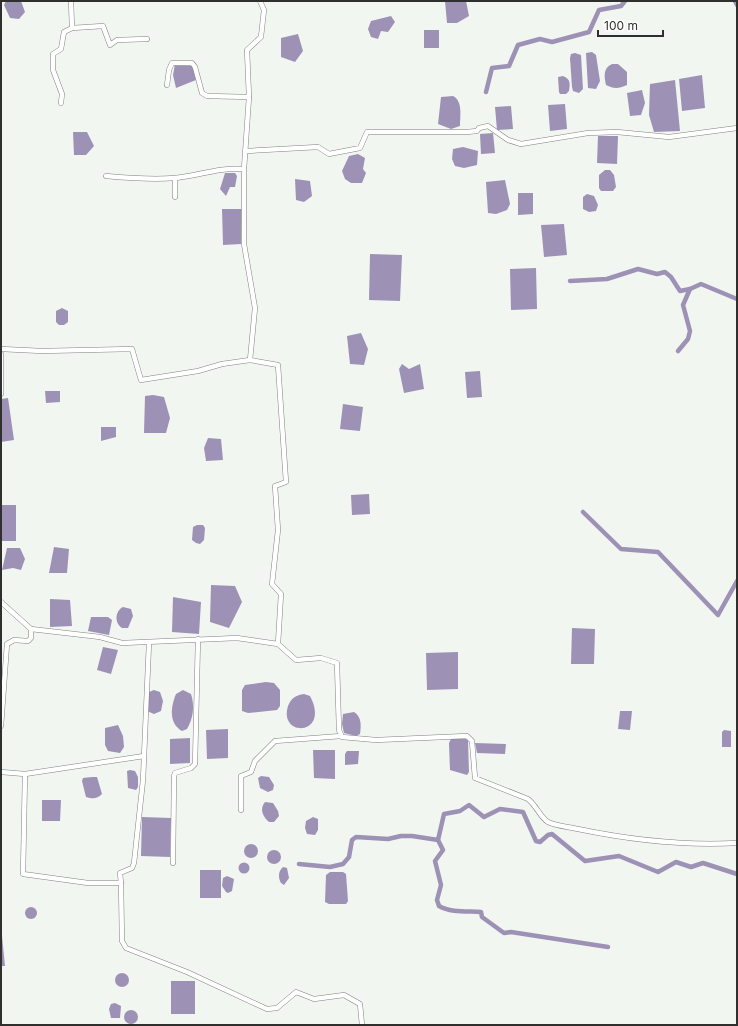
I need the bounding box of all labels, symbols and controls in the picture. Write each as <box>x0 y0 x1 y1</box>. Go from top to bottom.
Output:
scale bar <box>598 12 663 38</box>
text: 100 m <box>604 18 638 33</box>

